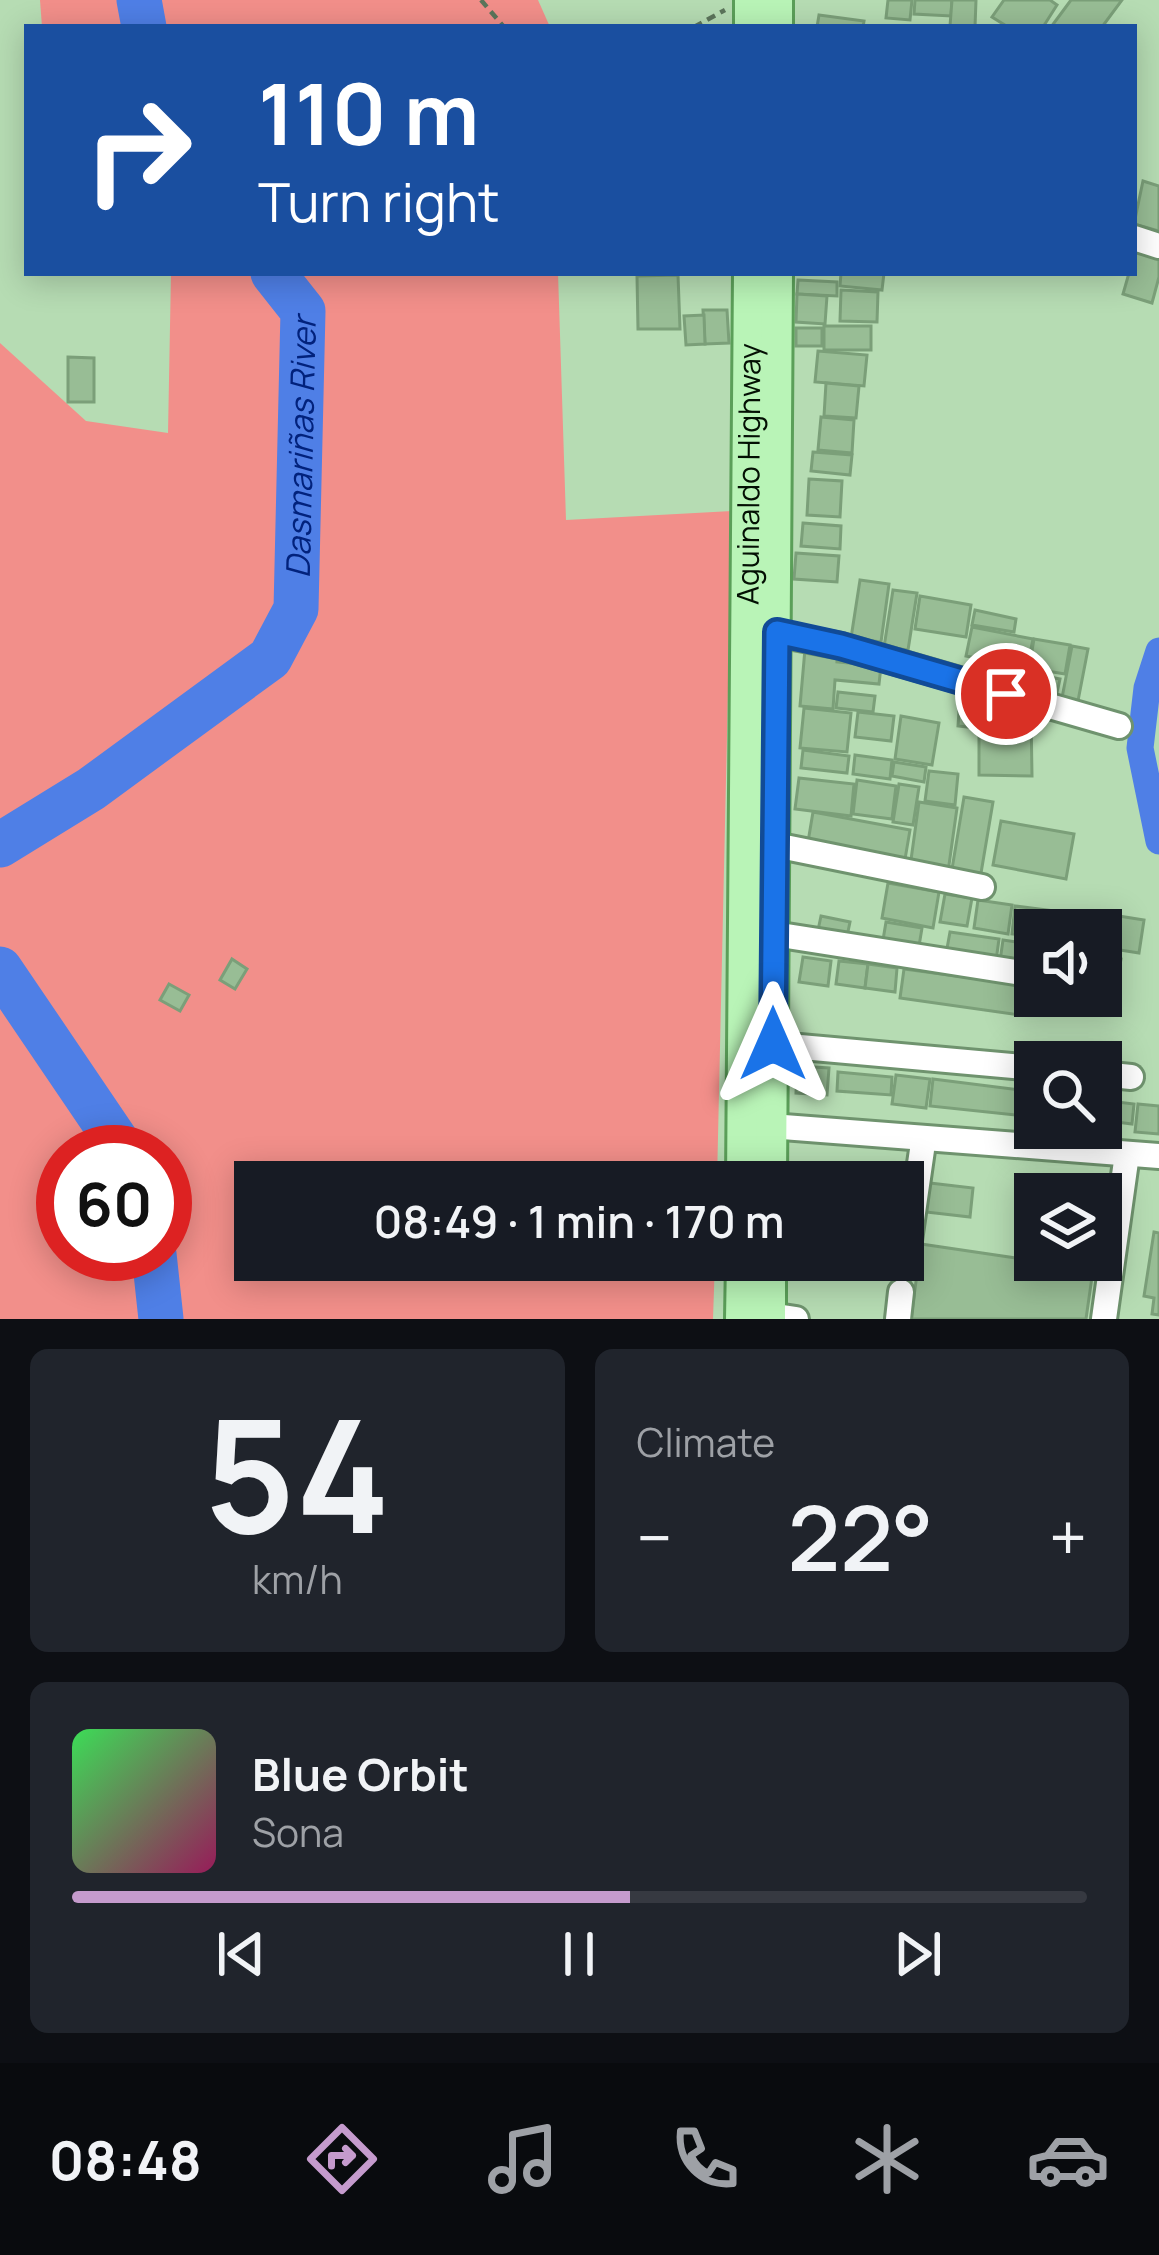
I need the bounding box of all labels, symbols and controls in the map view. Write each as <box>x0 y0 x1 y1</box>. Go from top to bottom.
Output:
text: 110 m <box>258 55 479 170</box>
icon: right <box>60 72 216 228</box>
text: Turn right <box>258 164 500 238</box>
water label: Dasmariñas River <box>274 312 325 578</box>
street label: Aguinaldo Highway <box>726 343 769 605</box>
pin <box>955 643 1057 745</box>
icon: arrive <box>973 661 1039 727</box>
map controls <box>1014 909 1122 1281</box>
button: sound <box>1014 909 1122 1017</box>
position arrow <box>710 981 836 1107</box>
button: search <box>1014 1041 1122 1149</box>
speed limit sign: 60 <box>36 1125 192 1281</box>
button: layers <box>1014 1173 1122 1281</box>
text: 08:49 · 1 min · 170 m <box>373 1190 785 1252</box>
text: 54 <box>204 1367 390 1580</box>
text: Climate <box>637 1415 775 1469</box>
text: 22° <box>787 1475 934 1598</box>
text: − <box>637 1492 672 1582</box>
text: + <box>1049 1492 1087 1582</box>
text: km/h <box>252 1552 343 1606</box>
text: Blue Orbit <box>252 1743 469 1805</box>
text: Sona <box>252 1805 344 1859</box>
icon: previous <box>208 1921 274 1987</box>
icon: pause <box>546 1921 612 1987</box>
icon: next <box>885 1921 951 1987</box>
icon: directions <box>300 2117 384 2201</box>
icon: music <box>481 2117 565 2201</box>
icon: phone <box>663 2117 747 2201</box>
icon: climate <box>845 2117 929 2201</box>
icon: car <box>1026 2117 1110 2201</box>
text: 08:48 <box>49 2122 202 2196</box>

